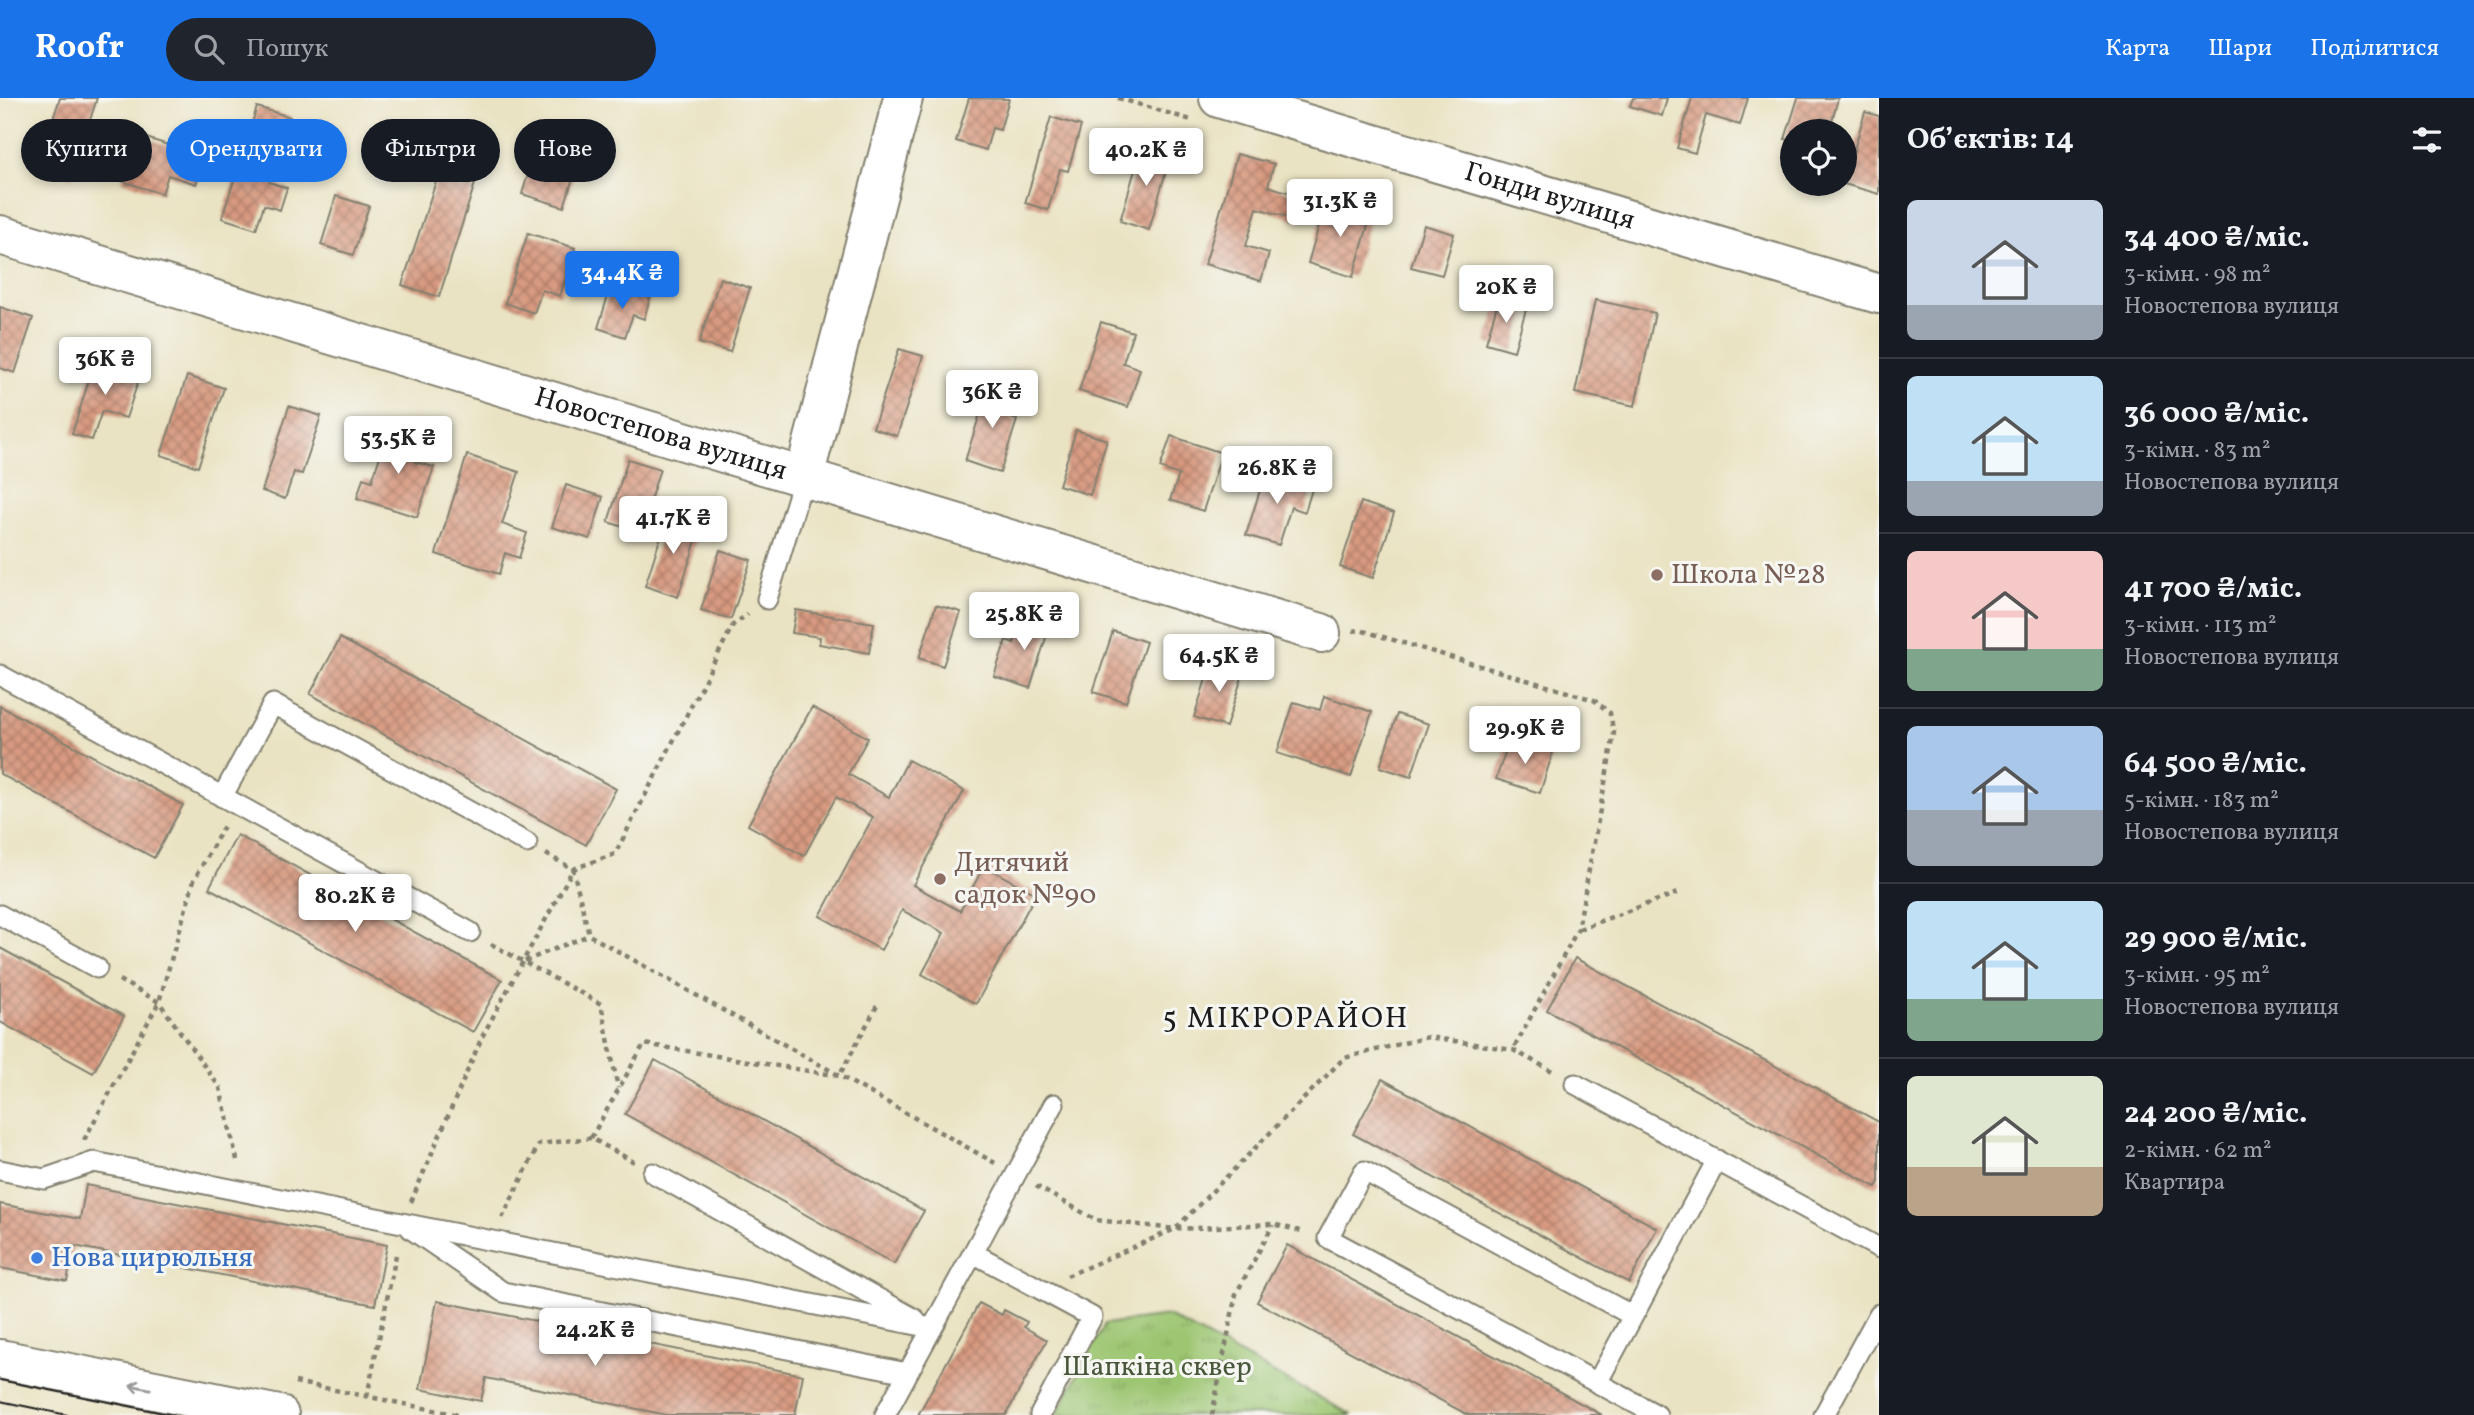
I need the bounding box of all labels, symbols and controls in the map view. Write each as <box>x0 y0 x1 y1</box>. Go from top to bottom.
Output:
search box <box>166 18 656 81</box>
text: Roofr <box>35 26 124 72</box>
icon: search <box>190 30 228 68</box>
text: Пошук <box>246 31 328 67</box>
text: Карта <box>2105 32 2170 66</box>
text: Шари <box>2208 32 2272 66</box>
text: Поділитися <box>2310 32 2439 66</box>
chip: Купити <box>21 119 152 182</box>
chip: Орендувати <box>166 119 347 182</box>
chip: Фільтри <box>361 119 500 182</box>
chip: Нове <box>514 119 616 182</box>
map controls <box>1780 119 1857 196</box>
button: locate <box>1780 119 1857 196</box>
text: Об’єктів: 14 <box>1907 119 2074 161</box>
icon: filters <box>2408 121 2446 159</box>
pin: 40.2K ₴ <box>1081 129 1211 188</box>
text: 40.2K ₴ <box>1105 135 1187 167</box>
street label: Гонди вулиця <box>1460 152 1640 240</box>
pin: 31.3K ₴ <box>1275 180 1405 239</box>
text: 31.3K ₴ <box>1303 186 1377 218</box>
text: 34 400 ₴/міс. <box>2124 217 2310 259</box>
icon: home <box>1963 228 2047 312</box>
pin: 34.4K ₴ <box>557 252 687 311</box>
text: 34.4K ₴ <box>581 258 663 290</box>
text: 3-кімн. · 98 m² <box>2124 259 2271 291</box>
pin: 20K ₴ <box>1457 266 1555 325</box>
text: 20K ₴ <box>1475 272 1537 304</box>
text: Новостепова вулиця <box>2124 291 2339 323</box>
pin: 36K ₴ <box>56 338 154 397</box>
text: 36K ₴ <box>75 344 135 376</box>
pin: 36K ₴ <box>943 370 1041 430</box>
text: 36K ₴ <box>962 377 1022 409</box>
street label: Новостепова вулиця <box>530 378 792 490</box>
text: 36 000 ₴/міс. <box>2124 393 2309 435</box>
icon: home <box>1963 404 2047 488</box>
pin: 53.5K ₴ <box>333 416 463 476</box>
text: 53.5K ₴ <box>360 423 436 455</box>
text: 3-кімн. · 83 m² <box>2124 435 2270 467</box>
pin: 26.8K ₴ <box>1212 446 1342 506</box>
text: 26.8K ₴ <box>1237 453 1317 485</box>
text: Новостепова вулиця <box>2124 467 2339 499</box>
pin: 41.7K ₴ <box>608 496 738 556</box>
text: 41.7K ₴ <box>635 503 711 535</box>
place label: Школа №28 <box>1671 556 1825 595</box>
marker: Школа №28 <box>1649 567 1665 583</box>
text: 41 700 ₴/міс. <box>2124 568 2302 610</box>
icon: home <box>1963 579 2047 663</box>
pin: 25.8K ₴ <box>959 592 1089 652</box>
text: 25.8K ₴ <box>985 599 1063 631</box>
text: 3-кімн. · 113 m² <box>2124 610 2277 642</box>
pin: 64.5K ₴ <box>1154 634 1284 694</box>
text: 64.5K ₴ <box>1179 641 1259 673</box>
text: Новостепова вулиця <box>2124 642 2339 674</box>
pin: 29.9K ₴ <box>1460 706 1590 766</box>
text: 29.9K ₴ <box>1485 713 1565 745</box>
text: 64 500 ₴/міс. <box>2124 743 2307 785</box>
icon: home <box>1963 754 2047 838</box>
text: 5-кімн. · 183 m² <box>2124 785 2279 817</box>
text: Новостепова вулиця <box>2124 817 2339 849</box>
place label: Дитячий садок №90 <box>954 844 1096 915</box>
marker: Дитячий садок №90 <box>932 871 948 887</box>
pin: 80.2K ₴ <box>290 874 420 934</box>
text: 80.2K ₴ <box>315 881 395 913</box>
text: 29 900 ₴/міс. <box>2124 918 2308 960</box>
icon: home <box>1963 929 2047 1013</box>
text: 3-кімн. · 95 m² <box>2124 960 2270 992</box>
text: Новостепова вулиця <box>2124 992 2339 1024</box>
district label: 5 МІКРОРАЙОН <box>1163 998 1409 1040</box>
text: 24 200 ₴/міс. <box>2124 1093 2307 1135</box>
icon: home <box>1963 1104 2047 1188</box>
text: 2-кімн. · 62 m² <box>2124 1135 2272 1167</box>
text: Квартира <box>2124 1167 2225 1199</box>
place label: Нова цирюльня <box>51 1239 253 1278</box>
marker: Нова цирюльня <box>29 1250 45 1266</box>
pin: 24.2K ₴ <box>530 1308 660 1368</box>
text: 24.2K ₴ <box>555 1315 635 1347</box>
park label: Шапкіна сквер <box>1062 1348 1252 1387</box>
one-way arrow <box>129 1380 152 1394</box>

